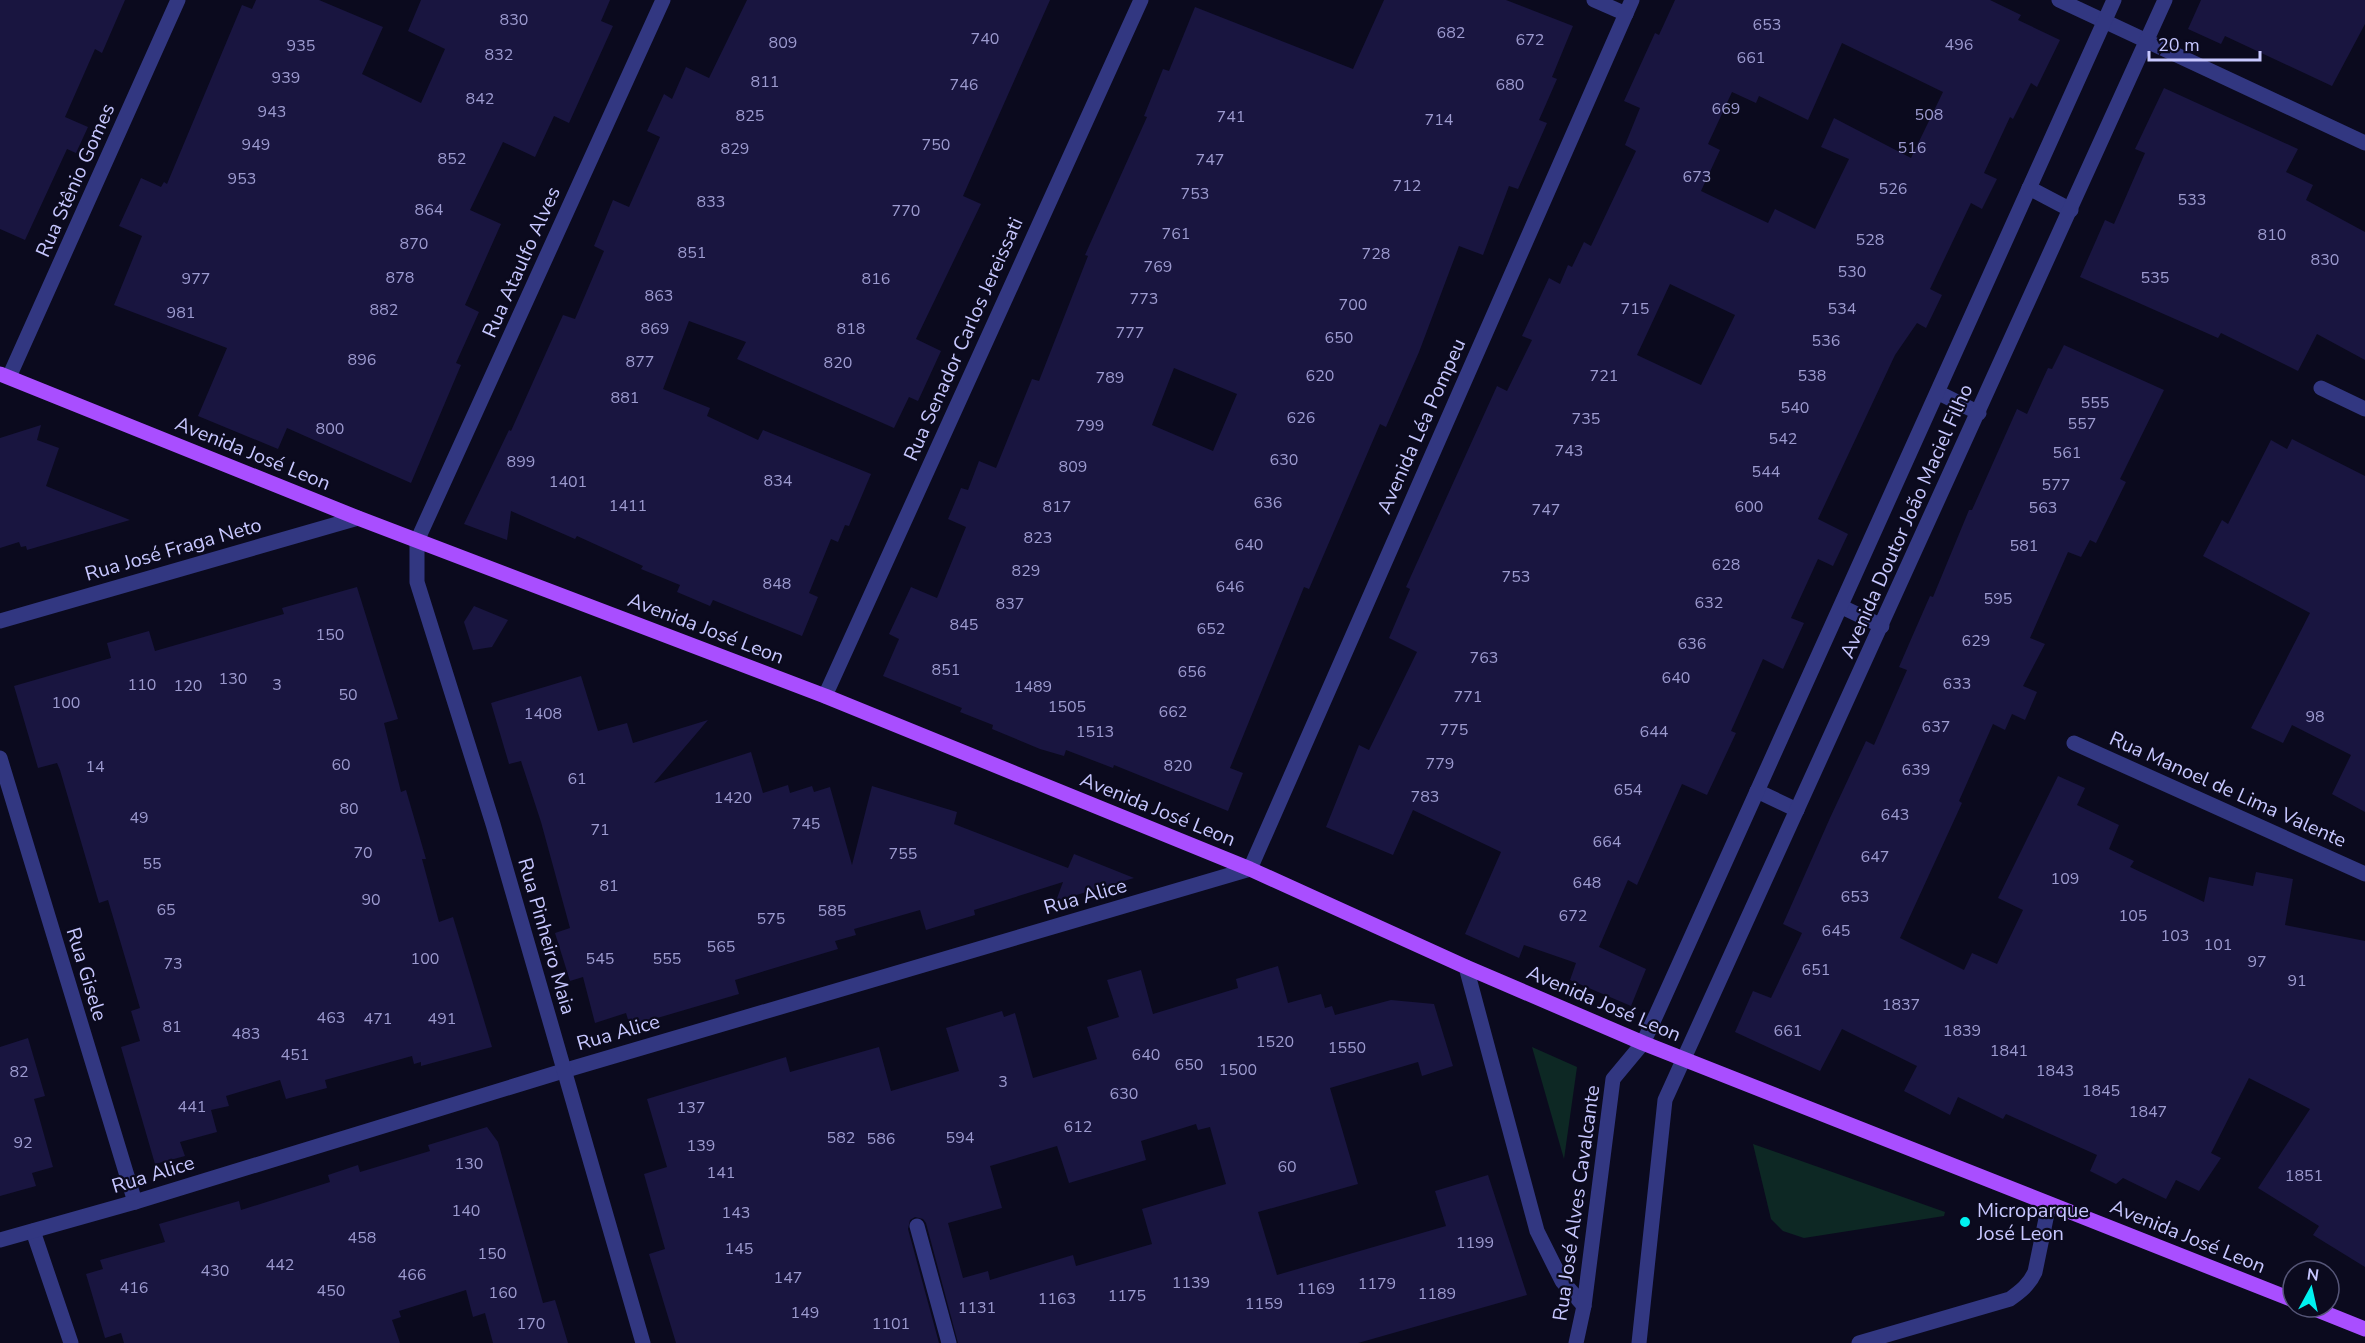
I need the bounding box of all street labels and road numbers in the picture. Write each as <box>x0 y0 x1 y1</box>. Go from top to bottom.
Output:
street label: Rua Stênio Gomes <box>29 99 121 261</box>
street label: Rua Ataulfo Alves <box>476 182 567 342</box>
street label: Rua Senador Carlos Jereissati <box>897 213 1029 465</box>
street label: Avenida Léa Pompeu <box>1371 334 1472 518</box>
street label: Avenida Doutor João Maciel Filho <box>1834 380 1979 663</box>
street label: Avenida José Leon <box>171 410 334 497</box>
street label: Rua José Fraga Neto <box>82 511 265 588</box>
street label: Avenida José Leon <box>624 586 788 671</box>
street label: Rua Manoel de Lima Valente <box>2105 725 2351 854</box>
street label: Avenida José Leon <box>1076 766 1239 853</box>
street label: Rua Pinheiro Maia <box>511 855 582 1018</box>
street label: Rua Alice <box>1040 872 1130 921</box>
street label: Rua Gisele <box>60 924 114 1024</box>
street label: Avenida José Leon <box>1523 959 1685 1048</box>
street label: Rua Alice <box>573 1008 663 1057</box>
street label: Rua José Alves Cavalcante <box>1547 1083 1606 1323</box>
street label: Rua Alice <box>108 1149 198 1200</box>
street label: Avenida José Leon <box>2106 1193 2269 1280</box>

